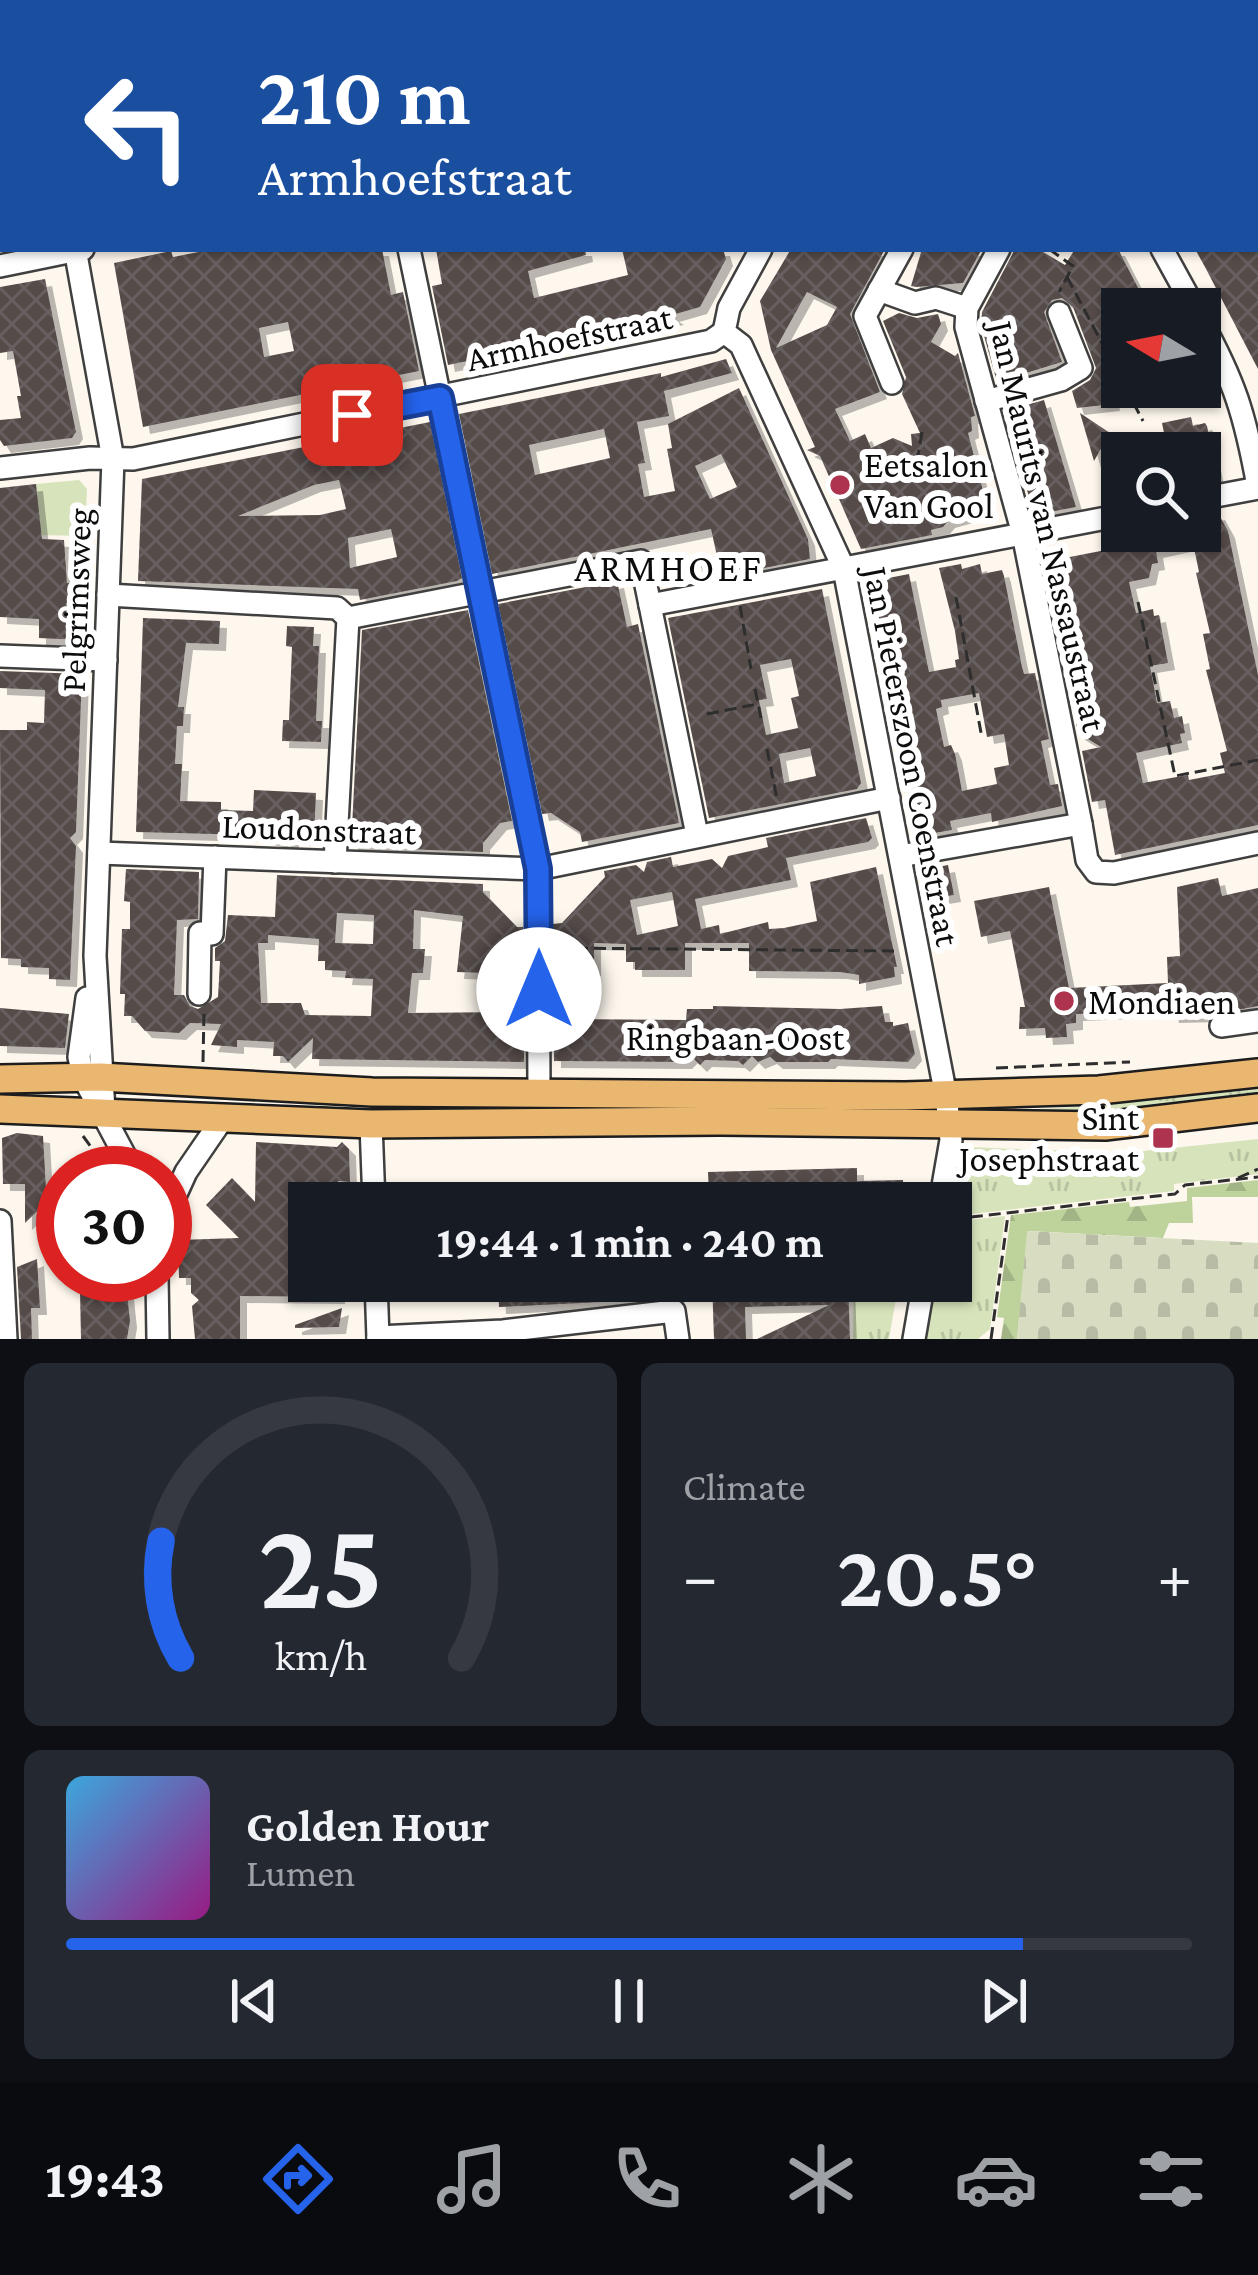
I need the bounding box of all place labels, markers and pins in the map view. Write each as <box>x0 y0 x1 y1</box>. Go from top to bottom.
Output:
pin <box>301 364 403 466</box>
place label: Eetsalon Van Gool <box>864 445 994 526</box>
marker: Eetsalon Van Gool <box>827 472 853 498</box>
place label: Mondiaen <box>1088 982 1235 1022</box>
marker: Mondiaen <box>1051 988 1077 1014</box>
place label: Sint Josephstraat <box>956 1098 1140 1179</box>
marker: Sint Josephstraat <box>1150 1125 1176 1151</box>

